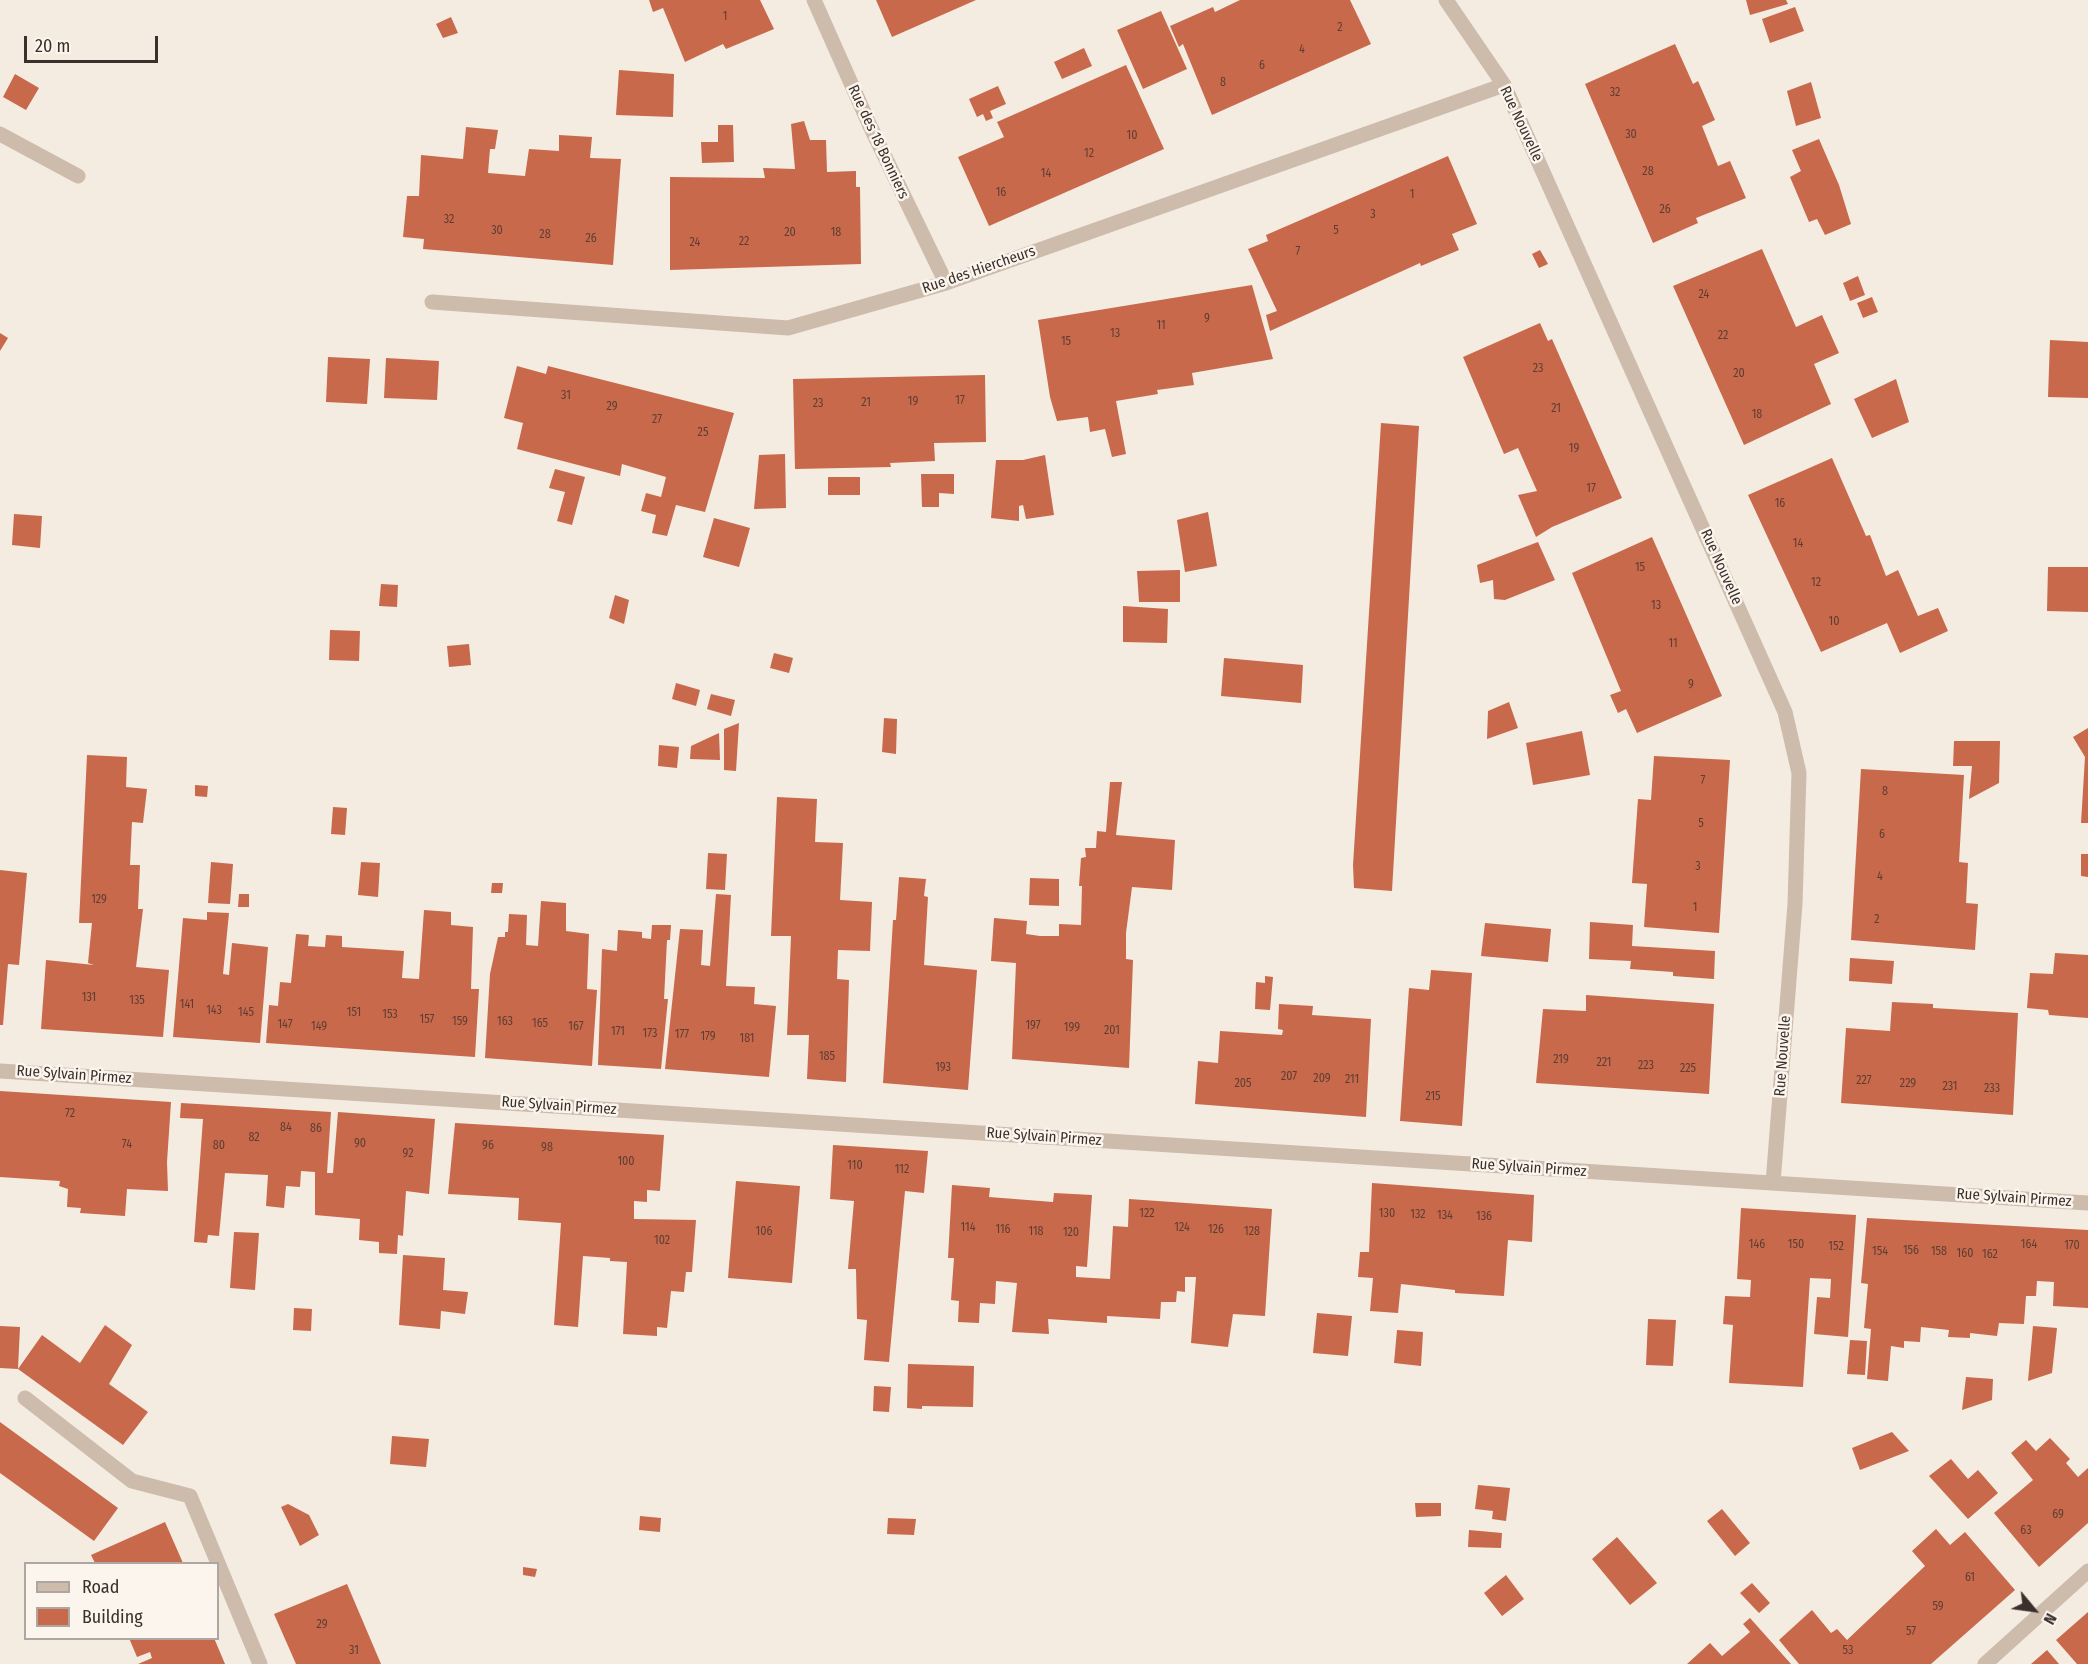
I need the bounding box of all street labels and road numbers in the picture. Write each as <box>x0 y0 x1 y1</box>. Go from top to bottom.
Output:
street label: Rue des 18 Bonniers <box>844 82 912 202</box>
street label: Rue Nouvelle <box>1496 83 1546 165</box>
street label: Rue des Hiercheurs <box>920 242 1038 298</box>
street label: Rue Nouvelle <box>1696 526 1746 608</box>
street label: Rue Nouvelle <box>1771 1015 1795 1097</box>
street label: Rue Sylvain Pirmez <box>16 1062 132 1088</box>
street label: Rue Sylvain Pirmez <box>501 1093 617 1119</box>
street label: Rue Sylvain Pirmez <box>986 1124 1102 1150</box>
street label: Rue Sylvain Pirmez <box>1471 1155 1587 1181</box>
street label: Rue Sylvain Pirmez <box>1956 1185 2072 1211</box>

